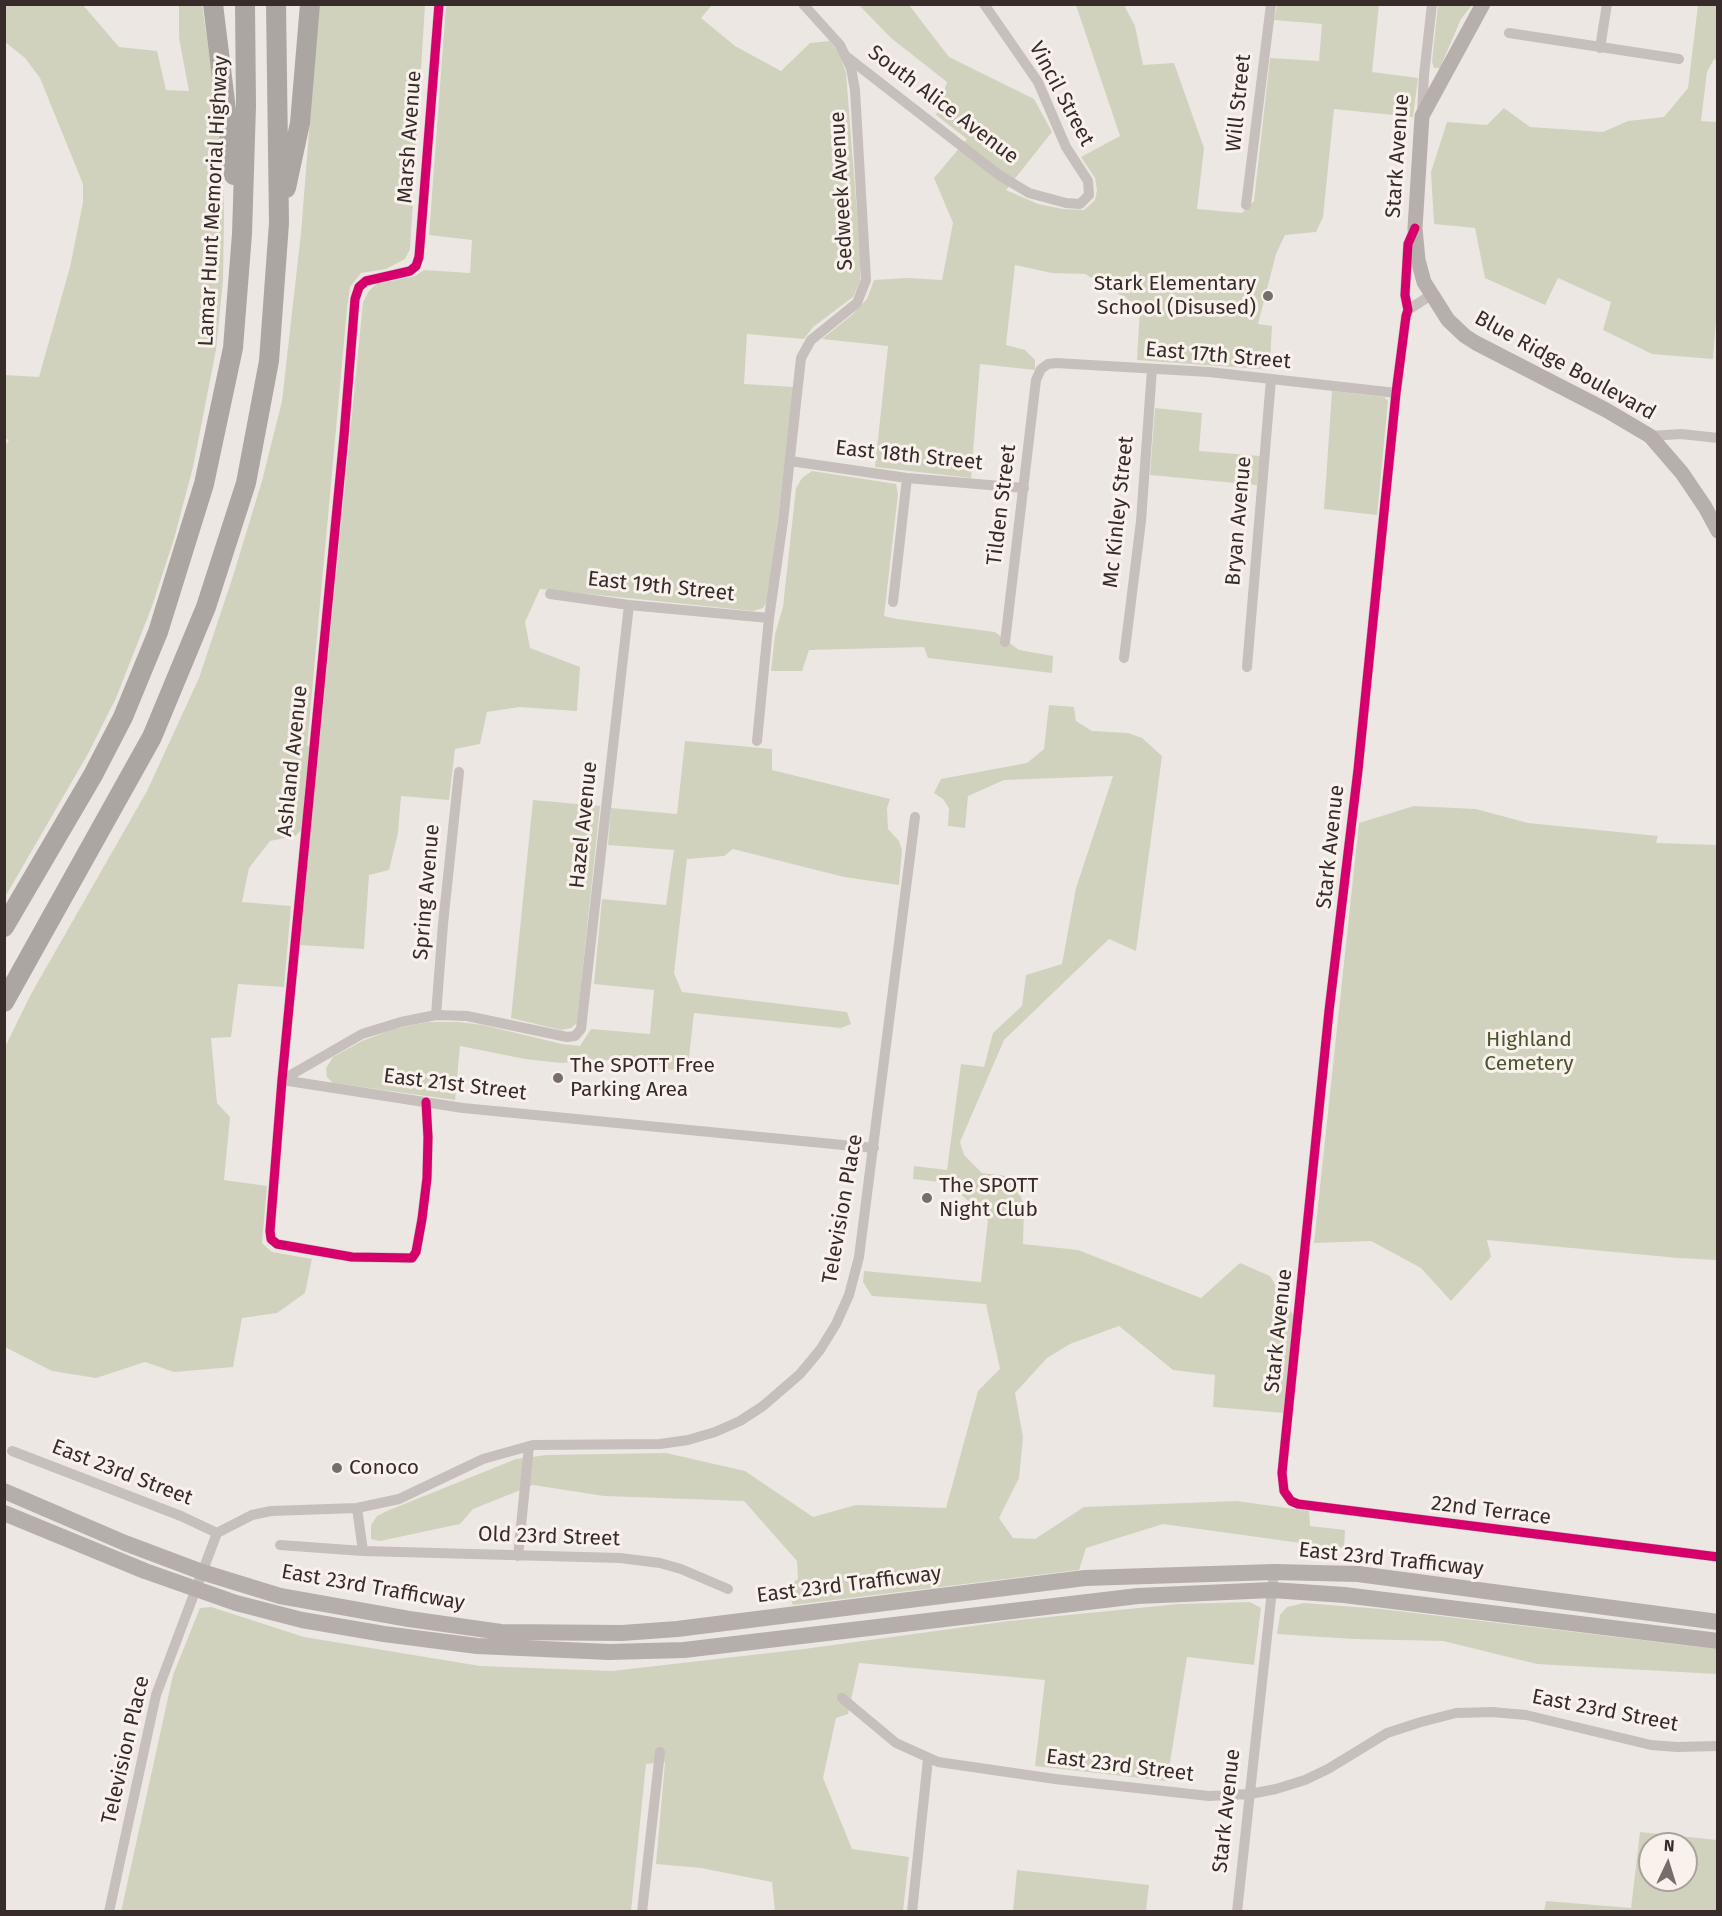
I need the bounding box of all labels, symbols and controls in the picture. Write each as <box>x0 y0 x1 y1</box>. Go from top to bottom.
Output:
street label: Vincil Street <box>1023 38 1099 150</box>
street label: South Alice Avenue <box>863 40 1023 170</box>
street label: Will Street <box>1221 53 1257 153</box>
street label: Lamar Hunt Memorial Highway <box>194 55 234 347</box>
street label: Marsh Avenue <box>393 70 427 204</box>
street label: Stark Avenue <box>1381 93 1415 219</box>
street label: Sedweek Avenue <box>825 111 859 271</box>
place label: Stark Elementary School (Disused) <box>1094 271 1256 321</box>
marker: Stark Elementary School (Disused) <box>1261 289 1275 303</box>
street label: Blue Ridge Boulevard <box>1470 306 1660 426</box>
street label: East 17th Street <box>1144 337 1292 375</box>
street label: Mc Kinley Street <box>1098 435 1140 589</box>
street label: East 18th Street <box>834 436 984 476</box>
street label: Tilden Street <box>982 443 1022 567</box>
street label: Bryan Avenue <box>1221 455 1257 587</box>
street label: East 19th Street <box>586 567 736 607</box>
street label: Ashland Avenue <box>273 684 313 838</box>
street label: Hazel Avenue <box>565 760 603 890</box>
street label: Stark Avenue <box>1312 784 1350 910</box>
street label: Spring Avenue <box>409 823 445 961</box>
park label: Highland Cemetery <box>1484 1027 1574 1077</box>
place label: The SPOTT Free Parking Area <box>570 1053 715 1103</box>
street label: East 21st Street <box>382 1064 528 1106</box>
marker: The SPOTT Free Parking Area <box>551 1071 565 1085</box>
street label: Television Place <box>817 1132 869 1286</box>
place label: The SPOTT Night Club <box>939 1173 1038 1223</box>
marker: The SPOTT Night Club <box>920 1191 934 1205</box>
street label: Stark Avenue <box>1260 1268 1298 1394</box>
street label: East 23rd Street <box>48 1435 196 1511</box>
place label: Conoco <box>349 1455 419 1481</box>
marker: Conoco <box>330 1461 344 1475</box>
street label: 22nd Terrace <box>1430 1491 1552 1531</box>
street label: Old 23rd Street <box>478 1522 620 1552</box>
street label: East 23rd Trafficway <box>1297 1538 1485 1582</box>
street label: East 23rd Trafficway <box>279 1559 467 1617</box>
street label: East 23rd Trafficway <box>755 1561 943 1609</box>
street label: Television Place <box>97 1674 155 1826</box>
street label: East 23rd Street <box>1530 1684 1680 1738</box>
street label: East 23rd Street <box>1045 1744 1195 1788</box>
street label: Stark Avenue <box>1208 1748 1246 1874</box>
north arrow <box>1638 1832 1698 1892</box>
text: N <box>1663 1836 1675 1855</box>

